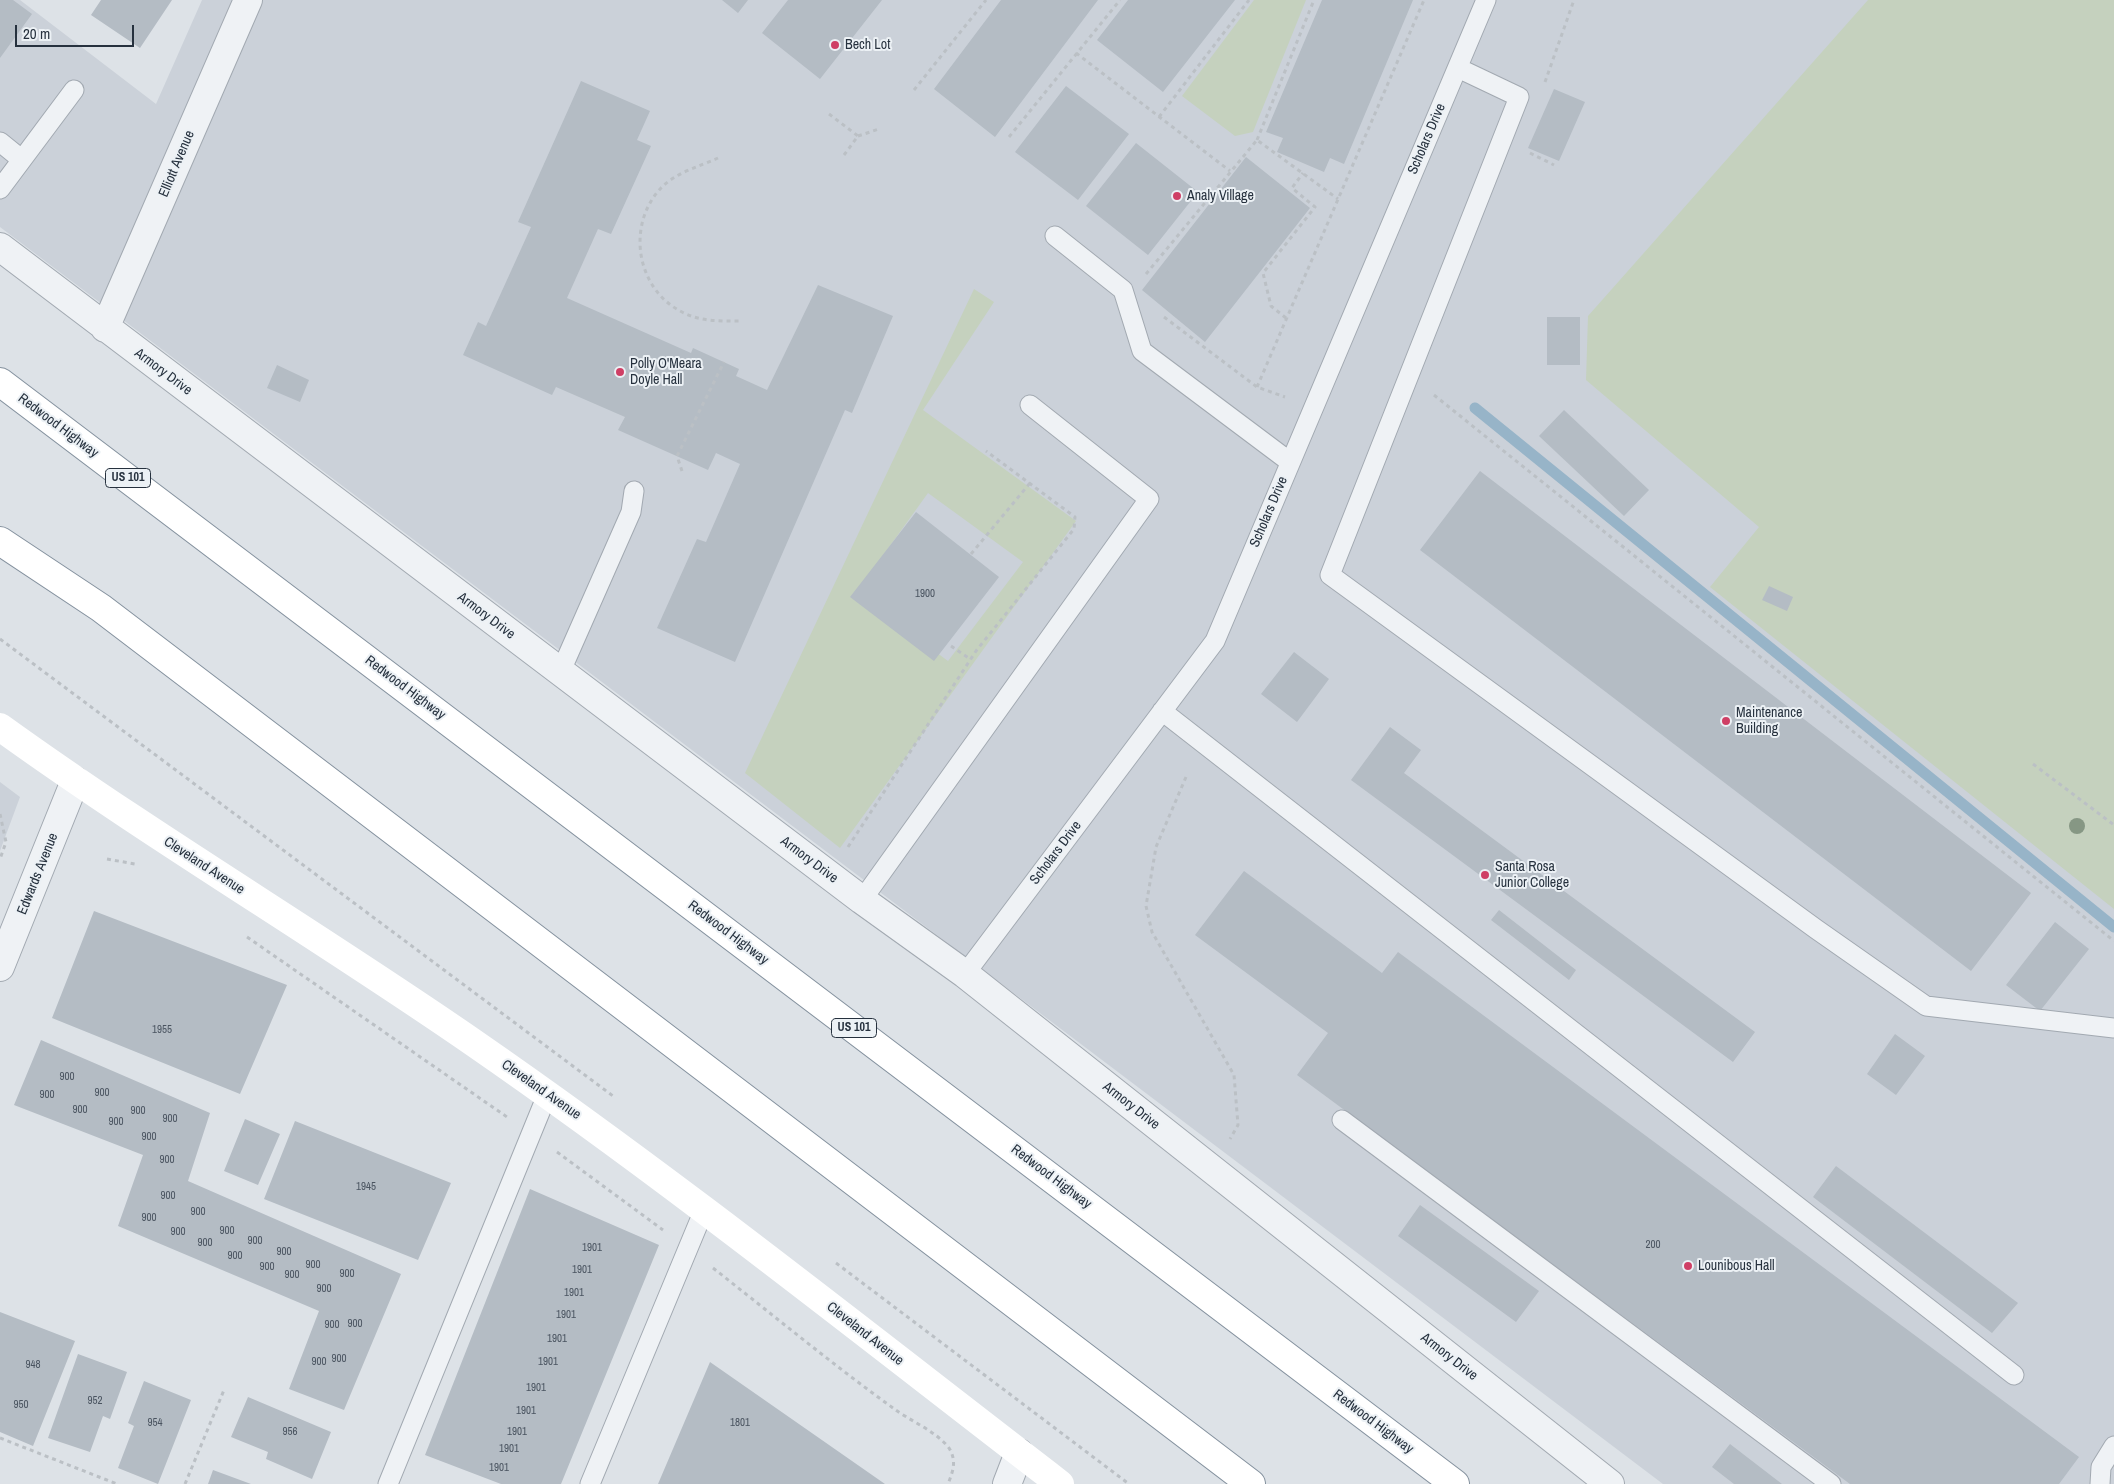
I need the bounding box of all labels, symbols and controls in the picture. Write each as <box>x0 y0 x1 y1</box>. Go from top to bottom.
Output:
scale bar <box>18 15 136 47</box>
text: 20 m <box>23 23 50 44</box>
place label: Bech Lot <box>845 37 890 53</box>
marker: Bech Lot <box>829 39 841 51</box>
street label: Scholars Drive <box>1405 101 1449 177</box>
street label: Elliott Avenue <box>155 128 199 200</box>
place label: Analy Village <box>1187 188 1254 204</box>
marker: Analy Village <box>1171 190 1183 202</box>
street label: Armory Drive <box>131 345 195 399</box>
place label: Polly O'Meara Doyle Hall <box>630 356 702 388</box>
marker: Polly O'Meara Doyle Hall <box>614 366 626 378</box>
street label: Redwood Highway <box>14 390 102 462</box>
road number: US 101 <box>106 468 150 488</box>
street label: Scholars Drive <box>1247 474 1291 550</box>
house number: 1900 <box>915 587 935 601</box>
street label: Armory Drive <box>454 589 518 643</box>
street label: Redwood Highway <box>361 652 449 724</box>
place label: Maintenance Building <box>1736 705 1802 738</box>
marker: Maintenance Building <box>1720 715 1732 727</box>
street label: Scholars Drive <box>1027 818 1085 888</box>
street label: Edwards Avenue <box>14 831 62 917</box>
street label: Armory Drive <box>777 833 841 887</box>
street label: Cleveland Avenue <box>160 834 248 898</box>
place label: Santa Rosa Junior College <box>1495 859 1569 892</box>
marker: Santa Rosa Junior College <box>1479 869 1491 881</box>
street label: Redwood Highway <box>684 897 772 969</box>
road number: US 101 <box>832 1018 876 1038</box>
house number: 1955 <box>152 1023 172 1037</box>
street label: Cleveland Avenue <box>498 1056 584 1124</box>
house number: 900 <box>59 1070 75 1084</box>
street label: Armory Drive <box>1099 1079 1163 1133</box>
house number: 900 <box>94 1086 110 1100</box>
house number: 900 <box>39 1088 55 1102</box>
house number: 900 <box>72 1103 88 1117</box>
house number: 900 <box>130 1104 146 1118</box>
house number: 900 <box>162 1112 178 1126</box>
house number: 900 <box>108 1115 124 1129</box>
house number: 900 <box>141 1130 157 1144</box>
street label: Redwood Highway <box>1007 1141 1095 1213</box>
house number: 900 <box>159 1153 175 1167</box>
house number: 1945 <box>356 1180 376 1194</box>
house number: 900 <box>160 1189 176 1203</box>
house number: 900 <box>190 1205 206 1219</box>
house number: 900 <box>141 1211 157 1225</box>
house number: 900 <box>219 1224 235 1238</box>
house number: 900 <box>170 1225 186 1239</box>
house number: 900 <box>247 1234 263 1248</box>
house number: 900 <box>197 1236 213 1250</box>
house number: 200 <box>1645 1238 1661 1252</box>
house number: 1901 <box>582 1241 602 1255</box>
house number: 900 <box>276 1245 292 1259</box>
house number: 900 <box>227 1249 243 1263</box>
house number: 900 <box>305 1258 321 1272</box>
place label: Lounibous Hall <box>1698 1258 1775 1274</box>
house number: 900 <box>259 1260 275 1274</box>
marker: Lounibous Hall <box>1682 1260 1694 1272</box>
house number: 1901 <box>572 1263 592 1277</box>
house number: 900 <box>339 1267 355 1281</box>
house number: 900 <box>284 1268 300 1282</box>
house number: 900 <box>316 1282 332 1296</box>
house number: 1901 <box>564 1286 584 1300</box>
street label: Cleveland Avenue <box>823 1299 907 1369</box>
house number: 1901 <box>556 1308 576 1322</box>
house number: 900 <box>347 1317 363 1331</box>
house number: 900 <box>324 1318 340 1332</box>
street label: Armory Drive <box>1417 1330 1481 1384</box>
house number: 1901 <box>547 1332 567 1346</box>
house number: 900 <box>331 1352 347 1366</box>
house number: 900 <box>311 1355 327 1369</box>
house number: 1901 <box>538 1355 558 1369</box>
house number: 948 <box>25 1358 41 1372</box>
house number: 1901 <box>526 1381 546 1395</box>
street label: Redwood Highway <box>1329 1386 1417 1458</box>
house number: 952 <box>87 1394 103 1408</box>
house number: 950 <box>13 1398 29 1412</box>
house number: 1901 <box>516 1404 536 1418</box>
house number: 954 <box>147 1416 163 1430</box>
house number: 1801 <box>730 1416 750 1430</box>
house number: 956 <box>282 1425 298 1439</box>
house number: 1901 <box>507 1425 527 1439</box>
house number: 1901 <box>499 1442 519 1456</box>
house number: 1901 <box>489 1461 509 1475</box>

